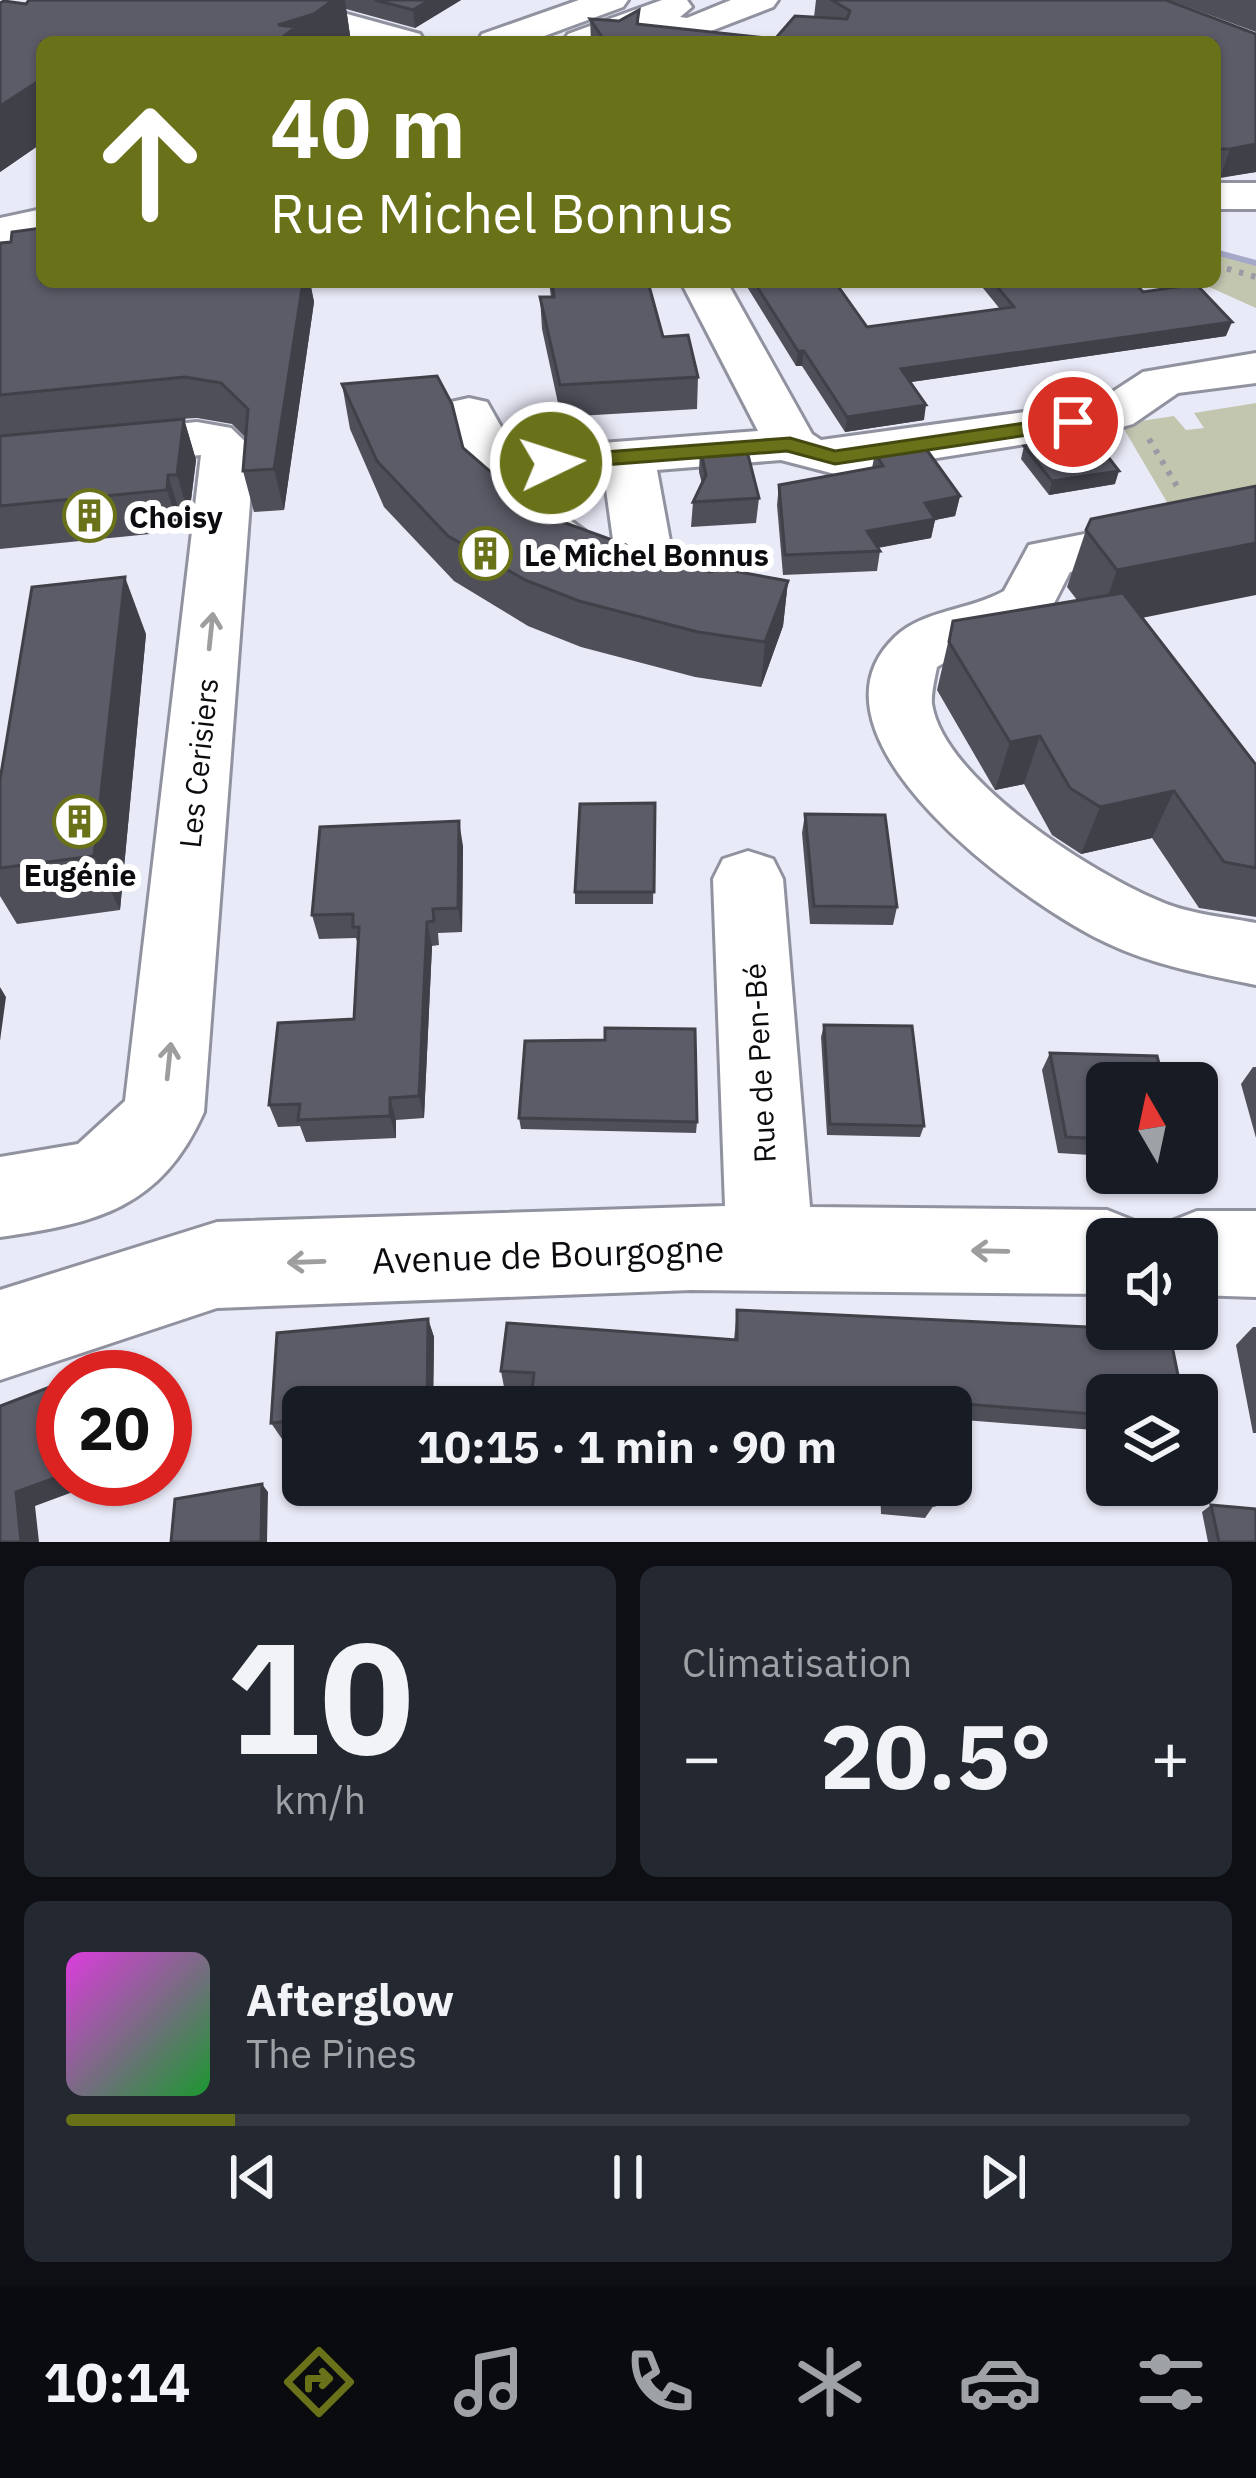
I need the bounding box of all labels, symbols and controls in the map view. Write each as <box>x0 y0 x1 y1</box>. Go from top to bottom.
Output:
text: 40 m <box>270 72 466 181</box>
icon: ahead <box>72 84 228 240</box>
text: Rue Michel Bonnus <box>270 178 734 248</box>
pin <box>1022 371 1124 473</box>
icon: arrive <box>1040 389 1106 455</box>
position arrow <box>488 400 614 526</box>
building icon: Choisy <box>62 488 118 544</box>
place label: Choisy <box>129 497 223 536</box>
building icon: Le Michel Bonnus <box>457 526 513 582</box>
place label: Le Michel Bonnus <box>524 535 769 574</box>
one-way arrow <box>200 612 223 651</box>
street label: Les Cerisiers <box>170 676 226 850</box>
building icon: Eugénie <box>52 794 108 850</box>
place label: Eugénie <box>24 855 136 894</box>
street label: Rue de Pen-Bé <box>734 962 784 1164</box>
one-way arrow <box>158 1042 181 1081</box>
north arrow <box>1086 1062 1218 1194</box>
map controls <box>1086 1062 1218 1506</box>
button: sound <box>1086 1218 1218 1350</box>
street label: Avenue de Bourgogne <box>371 1224 725 1284</box>
one-way arrow <box>971 1239 1010 1262</box>
one-way arrow <box>287 1251 326 1274</box>
speed limit sign: 20 <box>36 1350 192 1506</box>
button: layers <box>1086 1374 1218 1506</box>
text: 10:15 · 1 min · 90 m <box>417 1417 837 1475</box>
text: 10 <box>226 1594 414 1797</box>
text: Climatisation <box>682 1637 912 1688</box>
text: 20.5° <box>820 1697 1052 1814</box>
text: − <box>682 1713 722 1799</box>
text: + <box>1150 1713 1190 1799</box>
text: km/h <box>274 1774 366 1825</box>
text: Afterglow <box>246 1970 454 2028</box>
text: The Pines <box>246 2028 417 2079</box>
icon: previous <box>220 2144 286 2210</box>
icon: pause <box>595 2144 661 2210</box>
icon: next <box>970 2144 1036 2210</box>
icon: directions <box>277 2340 361 2424</box>
icon: music <box>447 2340 531 2424</box>
icon: phone <box>618 2340 702 2424</box>
icon: climate <box>788 2340 872 2424</box>
icon: car <box>958 2340 1042 2424</box>
icon: filters <box>1129 2340 1213 2424</box>
text: 10:14 <box>43 2347 191 2417</box>

